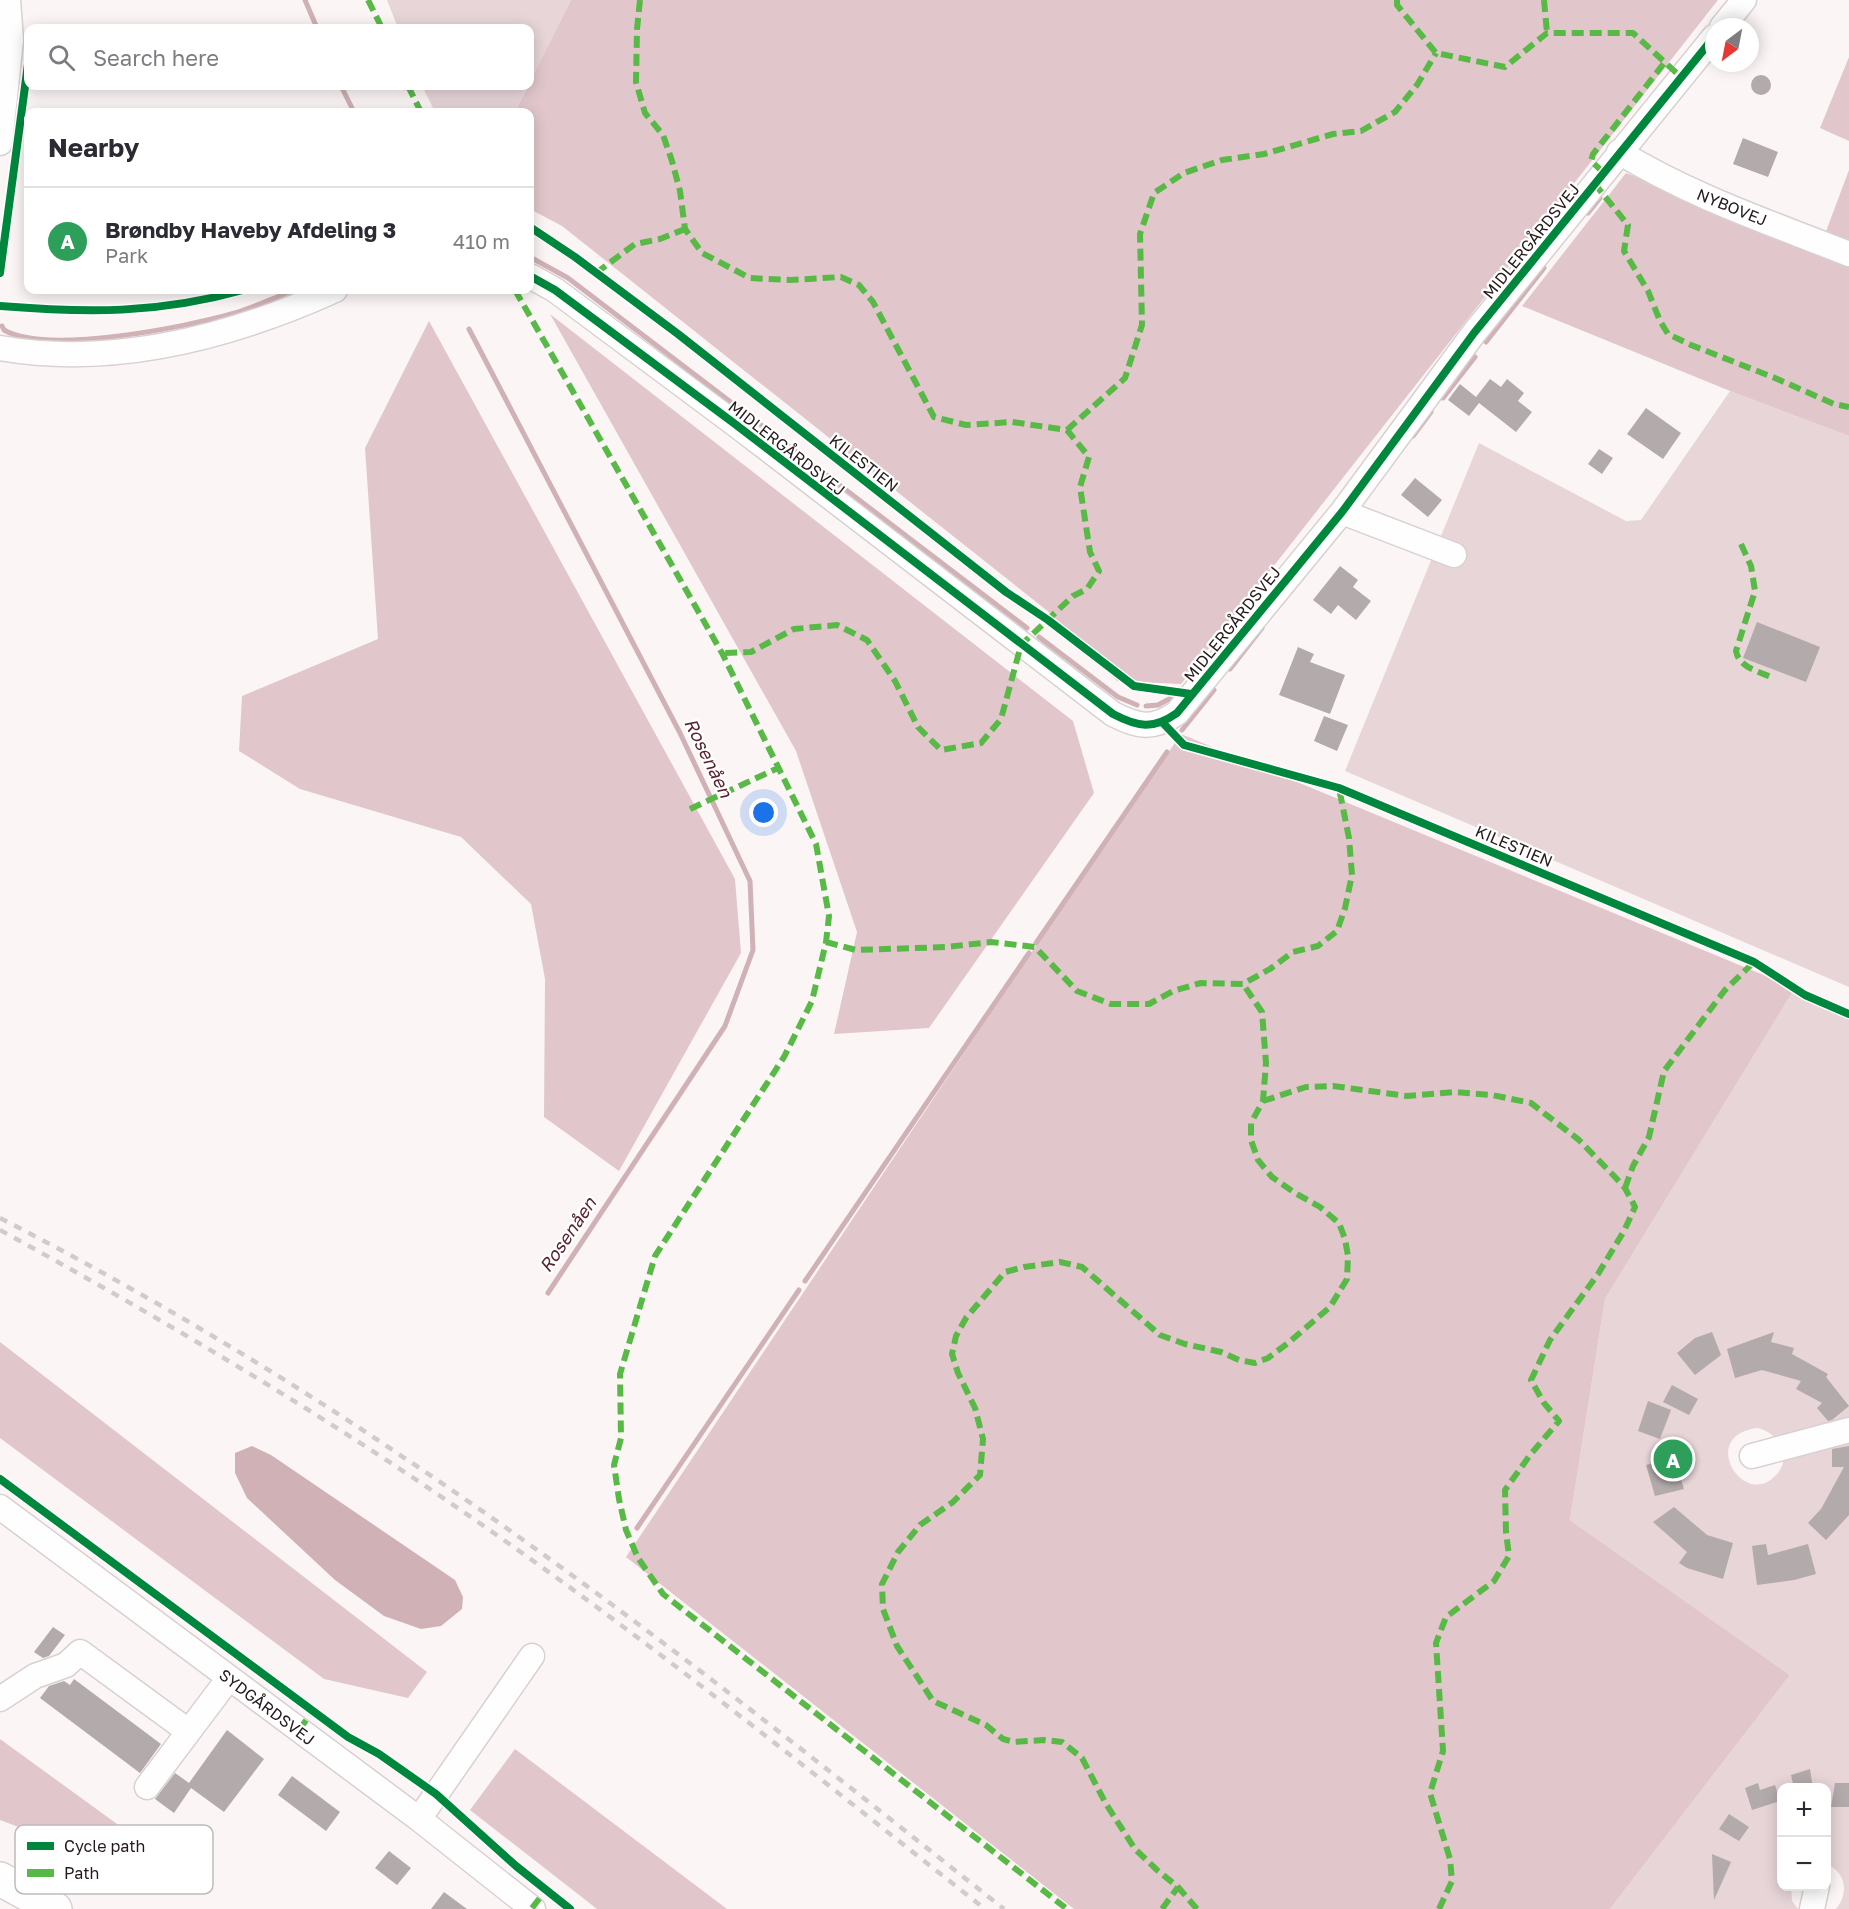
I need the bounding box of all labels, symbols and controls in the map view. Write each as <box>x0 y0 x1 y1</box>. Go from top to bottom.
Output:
north arrow <box>1705 18 1759 72</box>
search box <box>24 24 534 90</box>
icon: search <box>45 41 78 74</box>
text: Search here <box>93 44 219 71</box>
text: Nearby <box>48 132 139 163</box>
street label: MIDLERGÅRDSVEJ <box>1478 179 1584 303</box>
street label: NYBOVEJ <box>1694 184 1770 230</box>
text: Brøndby Haveby Afdeling 3 <box>105 216 396 243</box>
text: A <box>60 229 75 253</box>
text: 410 m <box>453 229 510 253</box>
text: Park <box>105 243 148 267</box>
street label: MIDLERGÅRDSVEJ <box>725 396 849 500</box>
street label: KILESTIEN <box>826 430 902 496</box>
street label: MIDLERGÅRDSVEJ <box>1179 562 1285 686</box>
water label: Rosenåen <box>680 714 738 802</box>
your location <box>749 798 778 827</box>
street label: KILESTIEN <box>1472 821 1556 871</box>
water label: Rosenåen <box>534 1192 601 1276</box>
pin: A <box>1654 1436 1692 1482</box>
street label: SYDGÅRDSVEJ <box>215 1665 319 1749</box>
map controls <box>1777 1783 1831 1891</box>
button: + <box>1777 1783 1831 1837</box>
legend <box>15 1825 213 1894</box>
text: Cycle path <box>64 1836 145 1856</box>
button: − <box>1777 1837 1831 1891</box>
text: Path <box>64 1863 99 1883</box>

